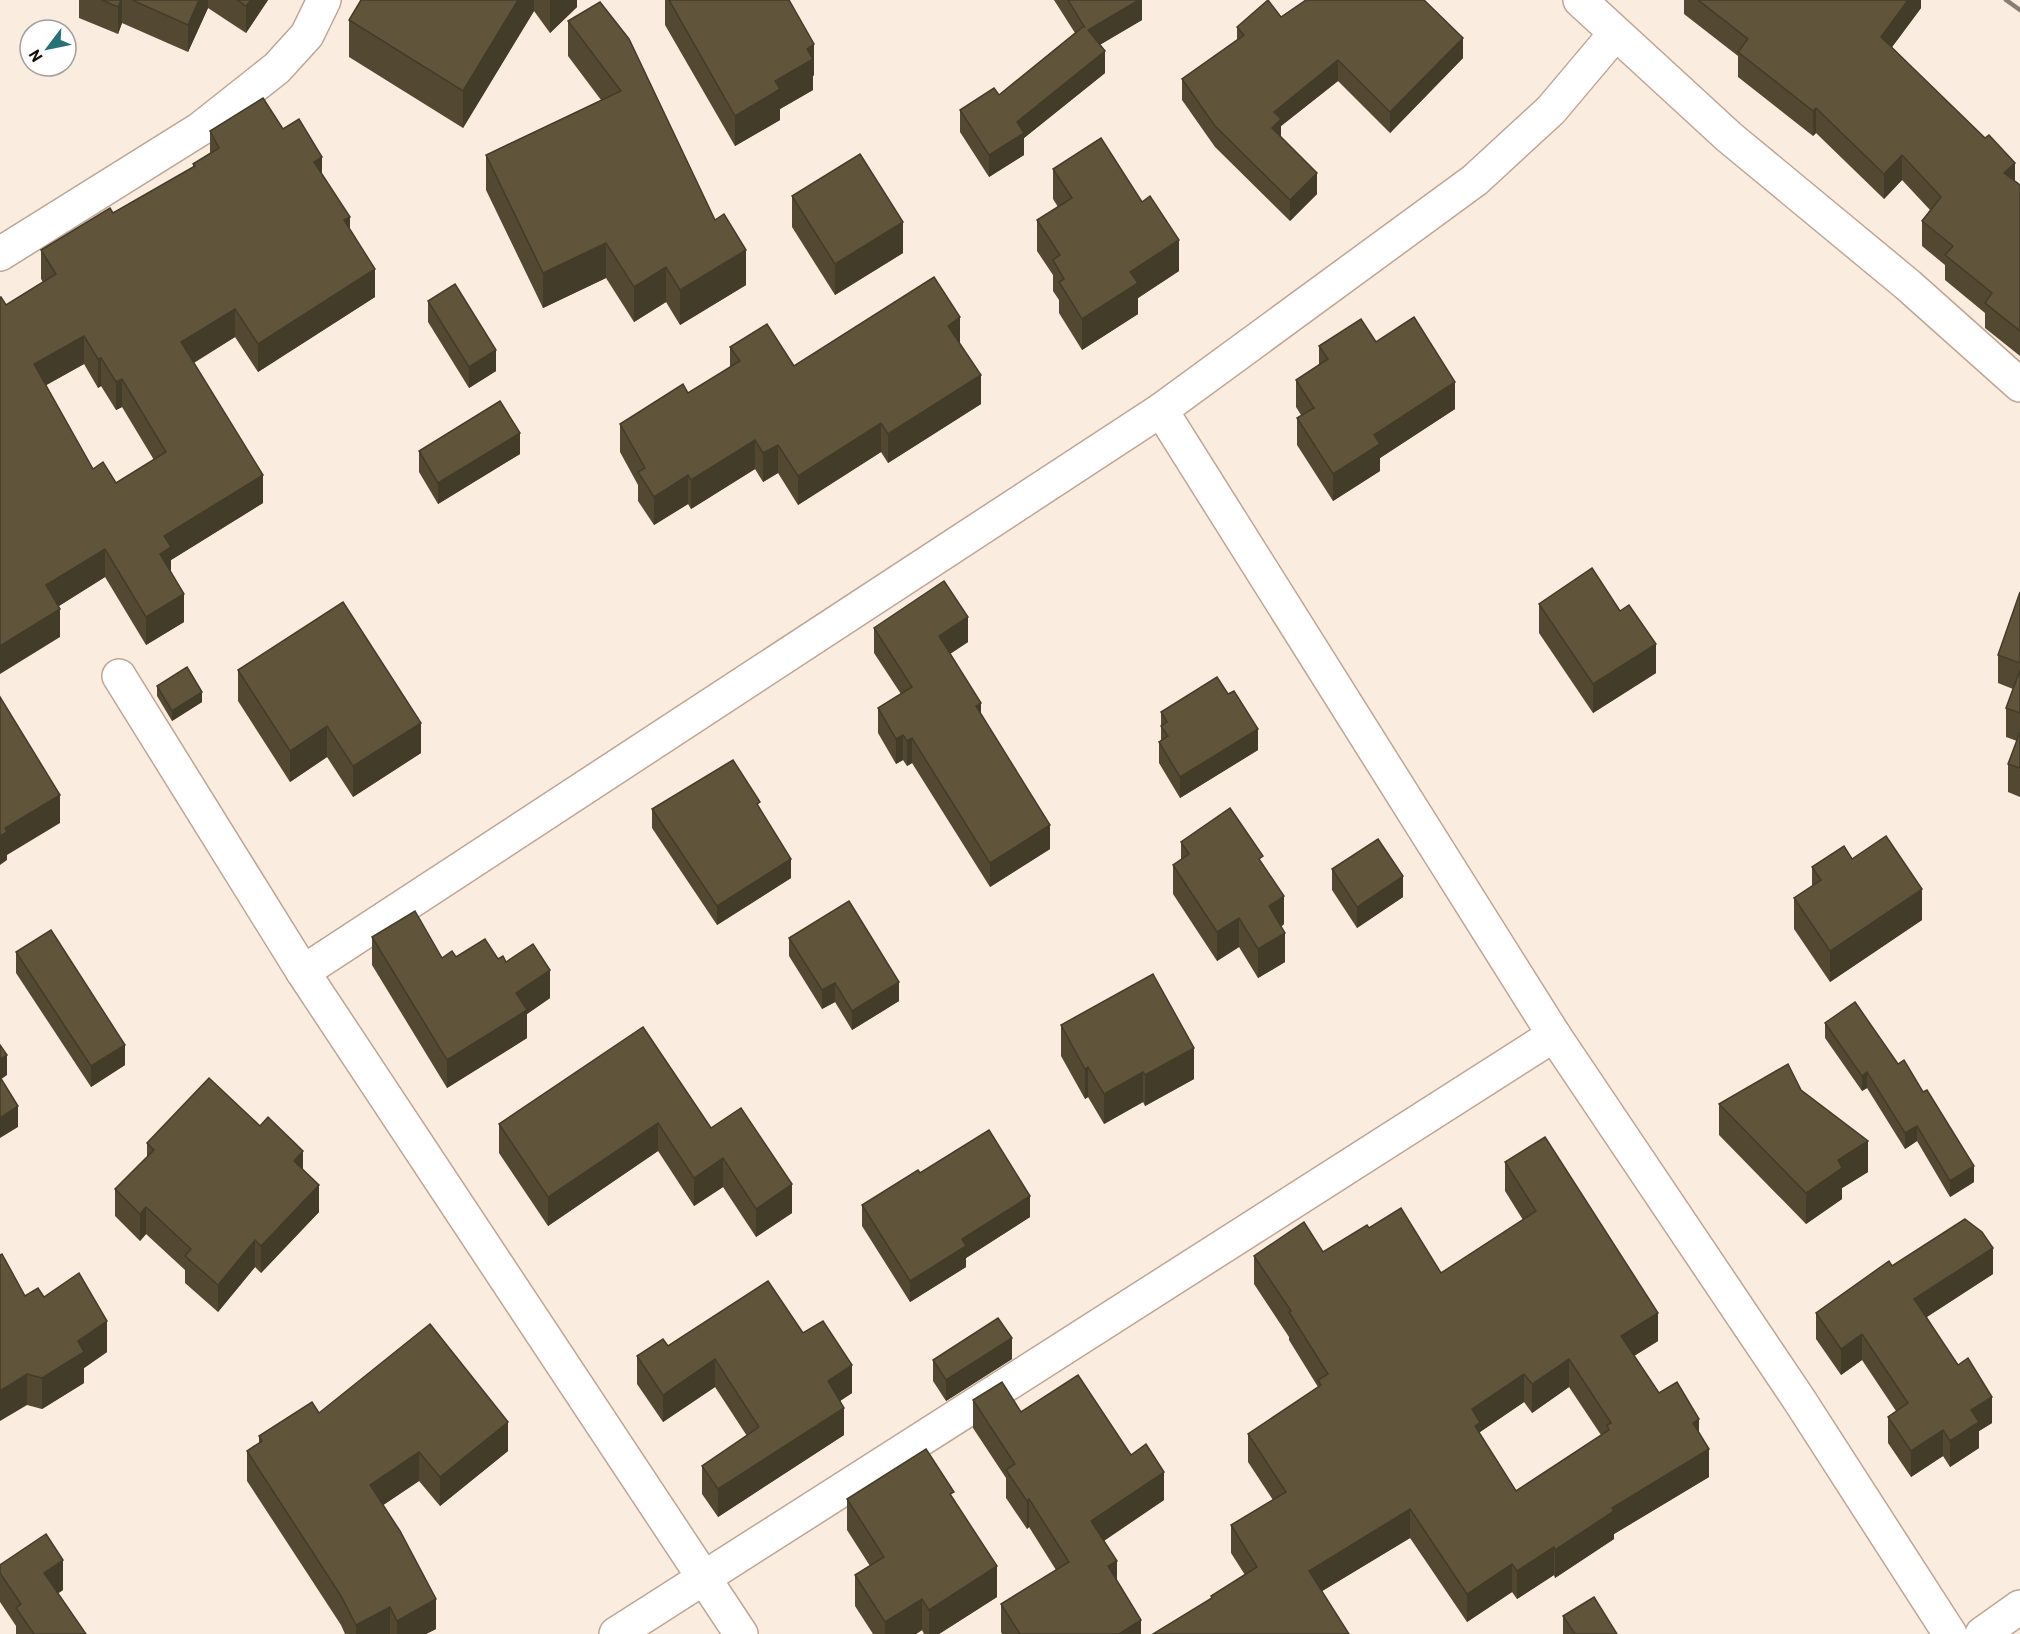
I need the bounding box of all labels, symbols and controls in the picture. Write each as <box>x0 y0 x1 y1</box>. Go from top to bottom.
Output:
north arrow <box>18 18 78 78</box>
text: N <box>24 47 46 66</box>

